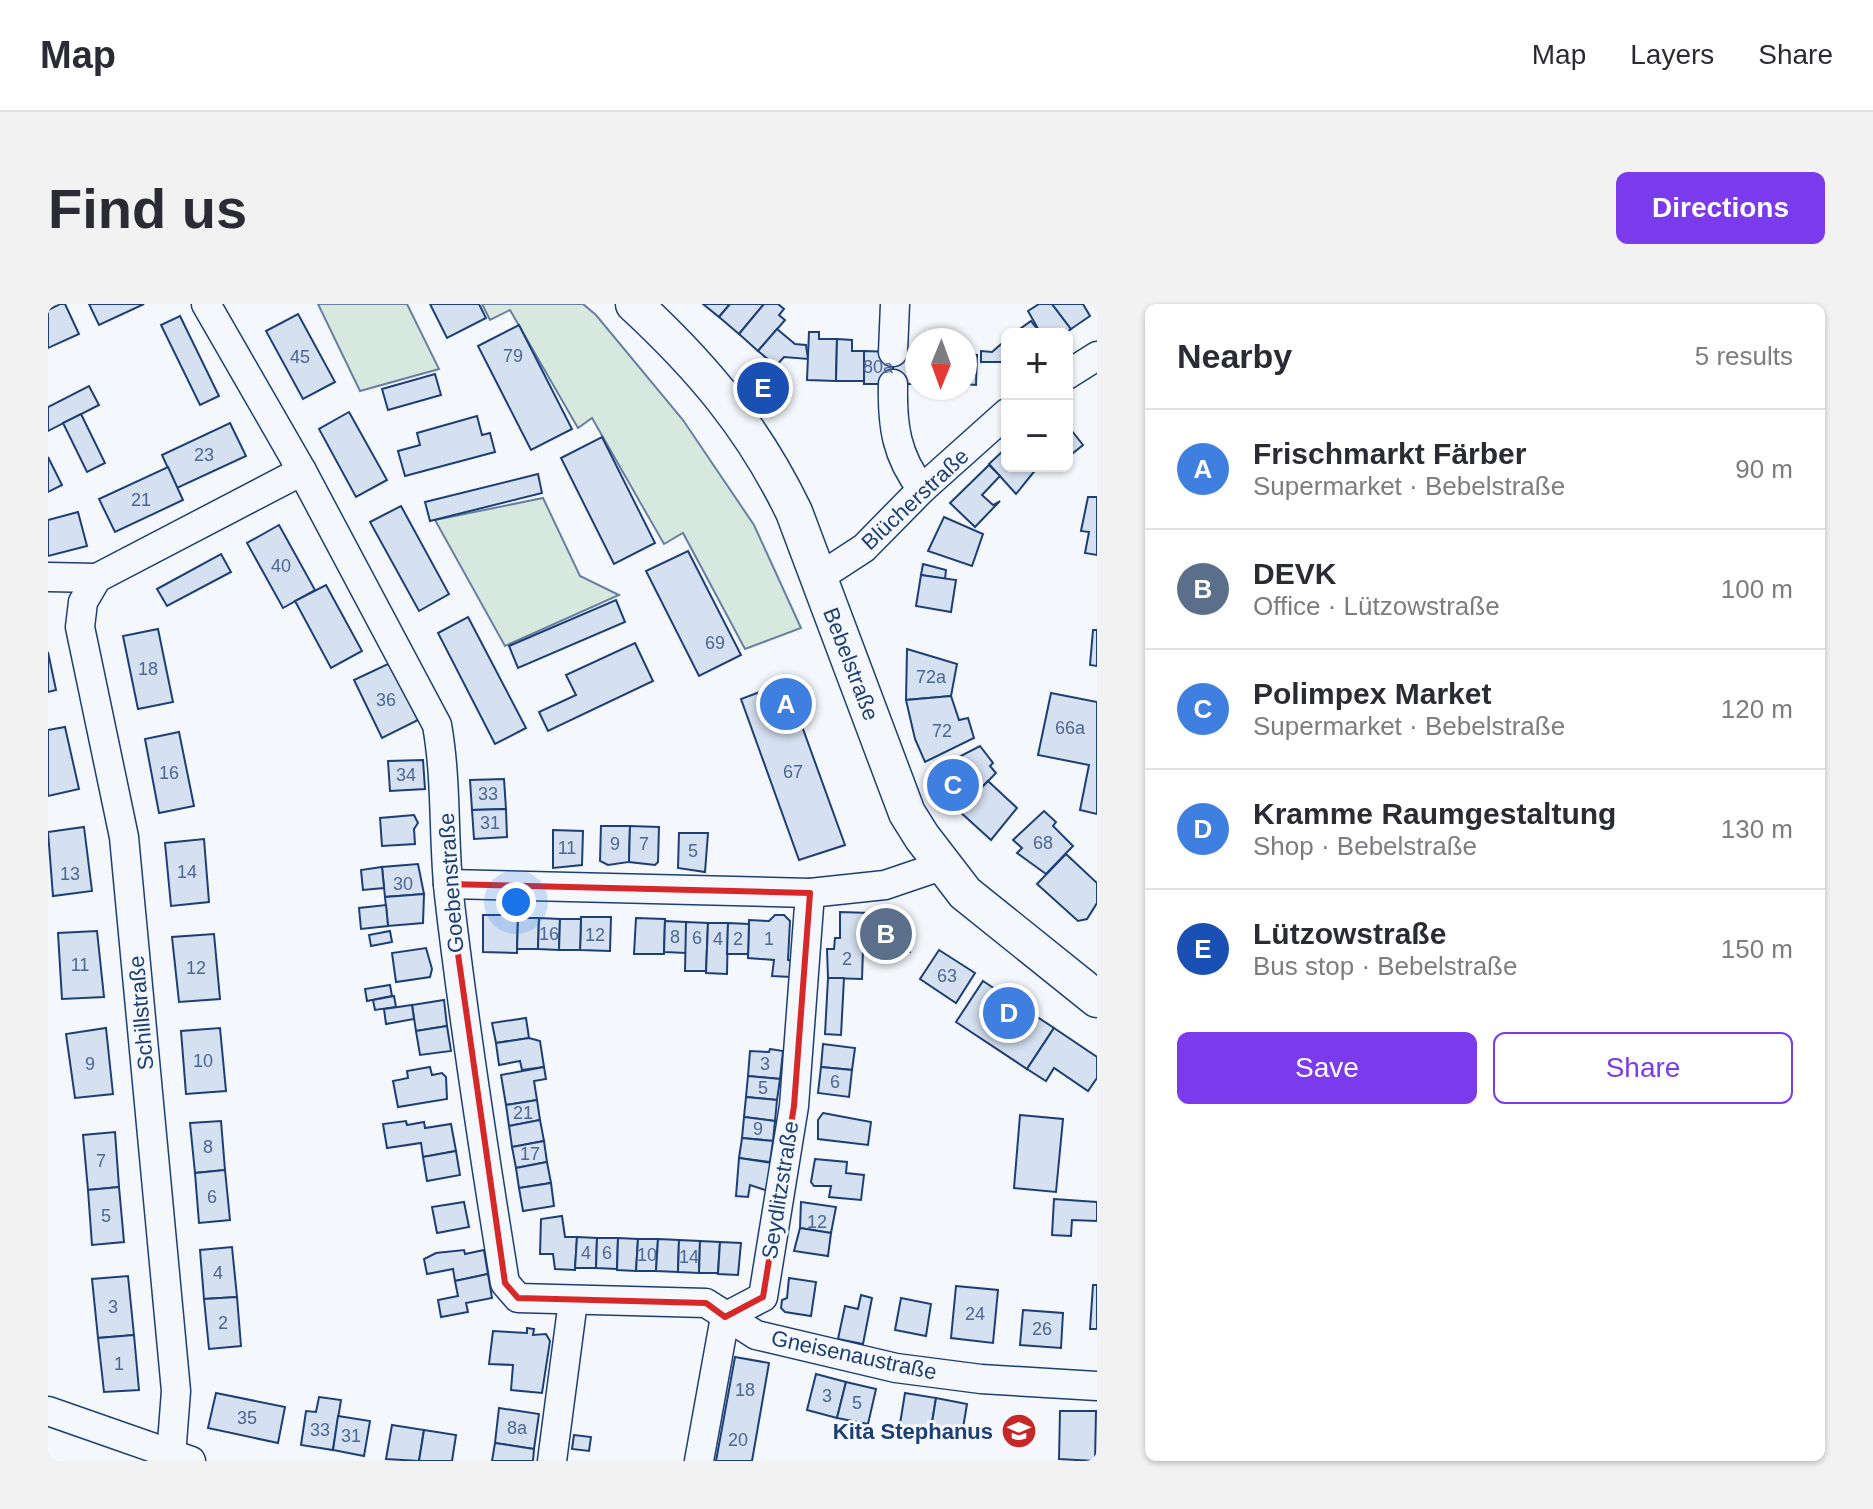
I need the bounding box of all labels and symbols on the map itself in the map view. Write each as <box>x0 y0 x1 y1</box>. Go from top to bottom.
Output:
north arrow <box>905 328 977 400</box>
house number: 79 <box>503 346 523 366</box>
house number: 45 <box>290 347 310 367</box>
house number: 80a <box>863 357 894 377</box>
pin: E <box>737 358 789 418</box>
street label: Blücherstraße <box>856 443 974 555</box>
house number: 23 <box>194 445 214 465</box>
house number: 21 <box>131 490 151 510</box>
house number: 40 <box>271 556 291 576</box>
street label: Bebelstraße <box>818 604 884 724</box>
house number: 69 <box>705 633 725 653</box>
house number: 18 <box>138 659 158 679</box>
house number: 72a <box>916 667 947 687</box>
pin: A <box>760 674 812 734</box>
house number: 36 <box>376 690 396 710</box>
house number: 66a <box>1055 718 1086 738</box>
house number: 72 <box>932 721 952 741</box>
pin: C <box>927 755 979 815</box>
house number: 67 <box>783 762 803 782</box>
house number: 16 <box>159 763 179 783</box>
house number: 34 <box>396 765 416 785</box>
house number: 33 <box>478 784 498 804</box>
street label: Goebenstraße <box>434 812 468 954</box>
house number: 31 <box>480 813 500 833</box>
house number: 68 <box>1033 833 1053 853</box>
house number: 9 <box>610 834 620 854</box>
house number: 7 <box>639 834 649 854</box>
house number: 11 <box>558 838 576 858</box>
house number: 5 <box>688 841 698 861</box>
house number: 14 <box>177 862 197 882</box>
house number: 13 <box>60 864 80 884</box>
house number: 30 <box>393 874 413 894</box>
your location <box>496 882 536 922</box>
pin: B <box>860 904 912 964</box>
house number: 16 <box>539 924 559 944</box>
house number: 12 <box>585 925 605 945</box>
house number: 8 <box>670 927 680 947</box>
house number: 6 <box>692 928 702 948</box>
house number: 4 <box>713 929 723 949</box>
house number: 2 <box>733 929 743 949</box>
house number: 1 <box>764 929 774 949</box>
house number: 2 <box>842 949 852 969</box>
house number: 11 <box>71 955 89 975</box>
street label: Schillstraße <box>124 955 158 1071</box>
house number: 12 <box>186 958 206 978</box>
house number: 63 <box>937 966 957 986</box>
pin: D <box>983 983 1035 1043</box>
house number: 10 <box>193 1051 213 1071</box>
house number: 9 <box>85 1054 95 1074</box>
house number: 3 <box>760 1054 770 1074</box>
house number: 6 <box>830 1072 840 1092</box>
house number: 5 <box>758 1078 768 1098</box>
house number: 21 <box>513 1103 533 1123</box>
house number: 9 <box>753 1119 763 1139</box>
street label: Seydlitzstraße <box>757 1119 803 1261</box>
house number: 8 <box>203 1137 213 1157</box>
house number: 17 <box>520 1144 540 1164</box>
house number: 7 <box>96 1151 106 1171</box>
house number: 6 <box>207 1187 217 1207</box>
house number: 5 <box>101 1206 111 1226</box>
house number: 12 <box>807 1212 827 1232</box>
house number: 4 <box>581 1243 591 1263</box>
house number: 6 <box>602 1243 612 1263</box>
house number: 10 <box>637 1245 657 1265</box>
house number: 14 <box>679 1247 699 1267</box>
house number: 4 <box>213 1263 223 1283</box>
house number: 3 <box>108 1297 118 1317</box>
house number: 24 <box>965 1304 985 1324</box>
house number: 2 <box>218 1313 228 1333</box>
house number: 26 <box>1032 1319 1052 1339</box>
street label: Gneisenaustraße <box>769 1325 939 1385</box>
house number: 1 <box>114 1354 124 1374</box>
house number: 18 <box>735 1380 755 1400</box>
house number: 3 <box>822 1386 832 1406</box>
house number: 5 <box>852 1393 862 1413</box>
house number: 35 <box>237 1408 257 1428</box>
school or university icon: Kita Stephanus <box>1000 1412 1038 1450</box>
house number: 8a <box>507 1418 528 1438</box>
place label: Kita Stephanus <box>833 1419 993 1444</box>
house number: 33 <box>310 1420 330 1440</box>
house number: 31 <box>341 1426 361 1446</box>
house number: 20 <box>728 1430 748 1450</box>

